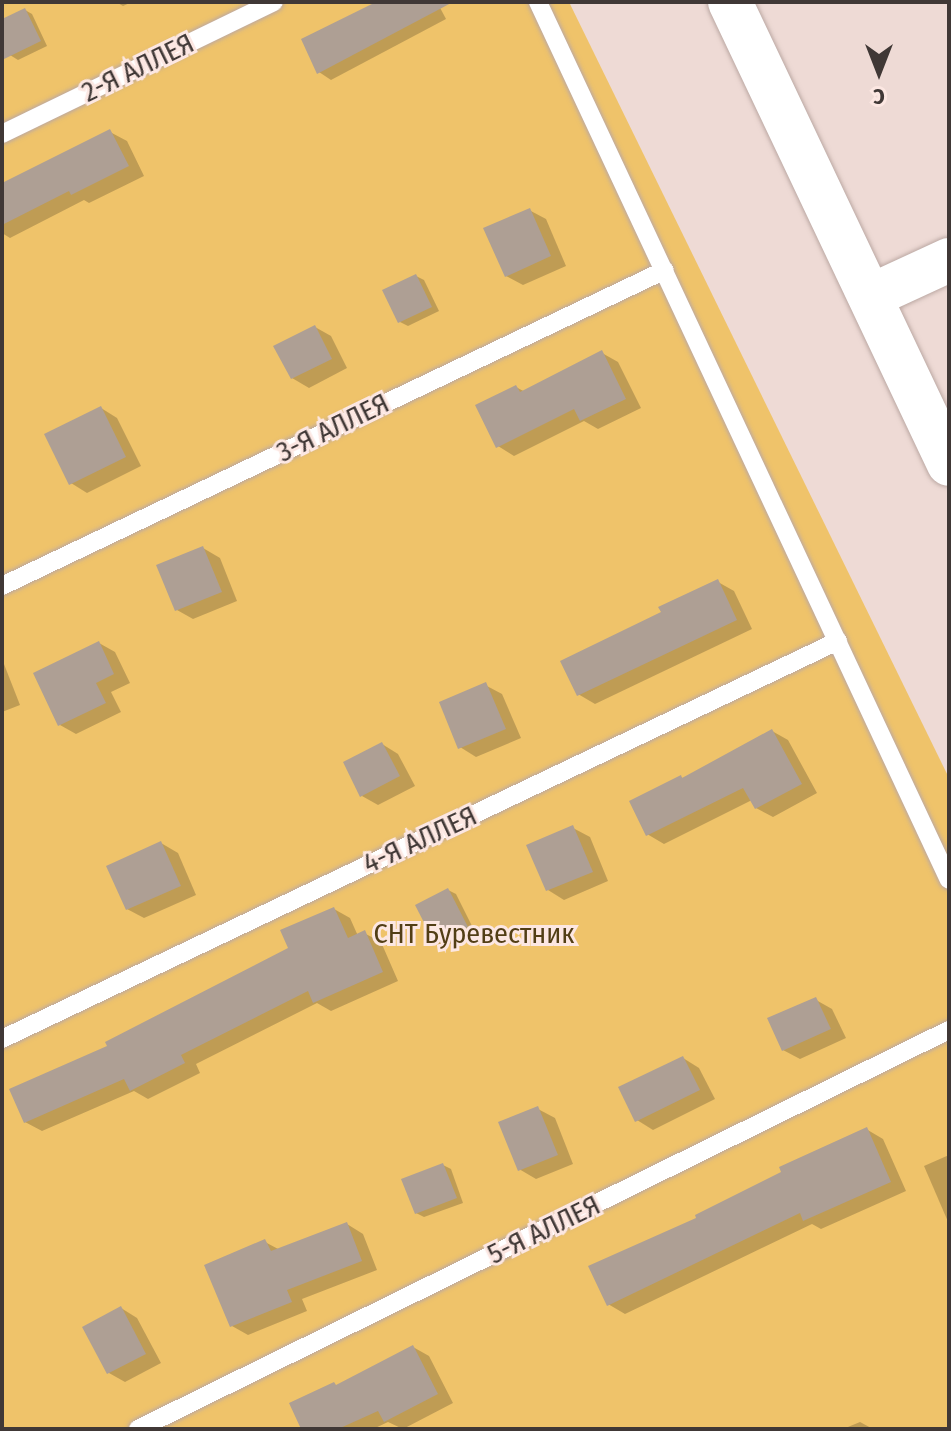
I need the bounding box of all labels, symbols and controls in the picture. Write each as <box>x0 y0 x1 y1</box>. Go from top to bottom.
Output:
street label: 2-Я АЛЛЕЯ <box>77 27 199 109</box>
north arrow <box>839 32 919 112</box>
text: С <box>873 83 885 110</box>
street label: 3-Я АЛЛЕЯ <box>271 386 395 470</box>
street label: 4-Я АЛЛЕЯ <box>358 799 482 881</box>
park label: СНТ Буревестник <box>374 917 574 951</box>
street label: 5-Я АЛЛЕЯ <box>482 1188 606 1272</box>

